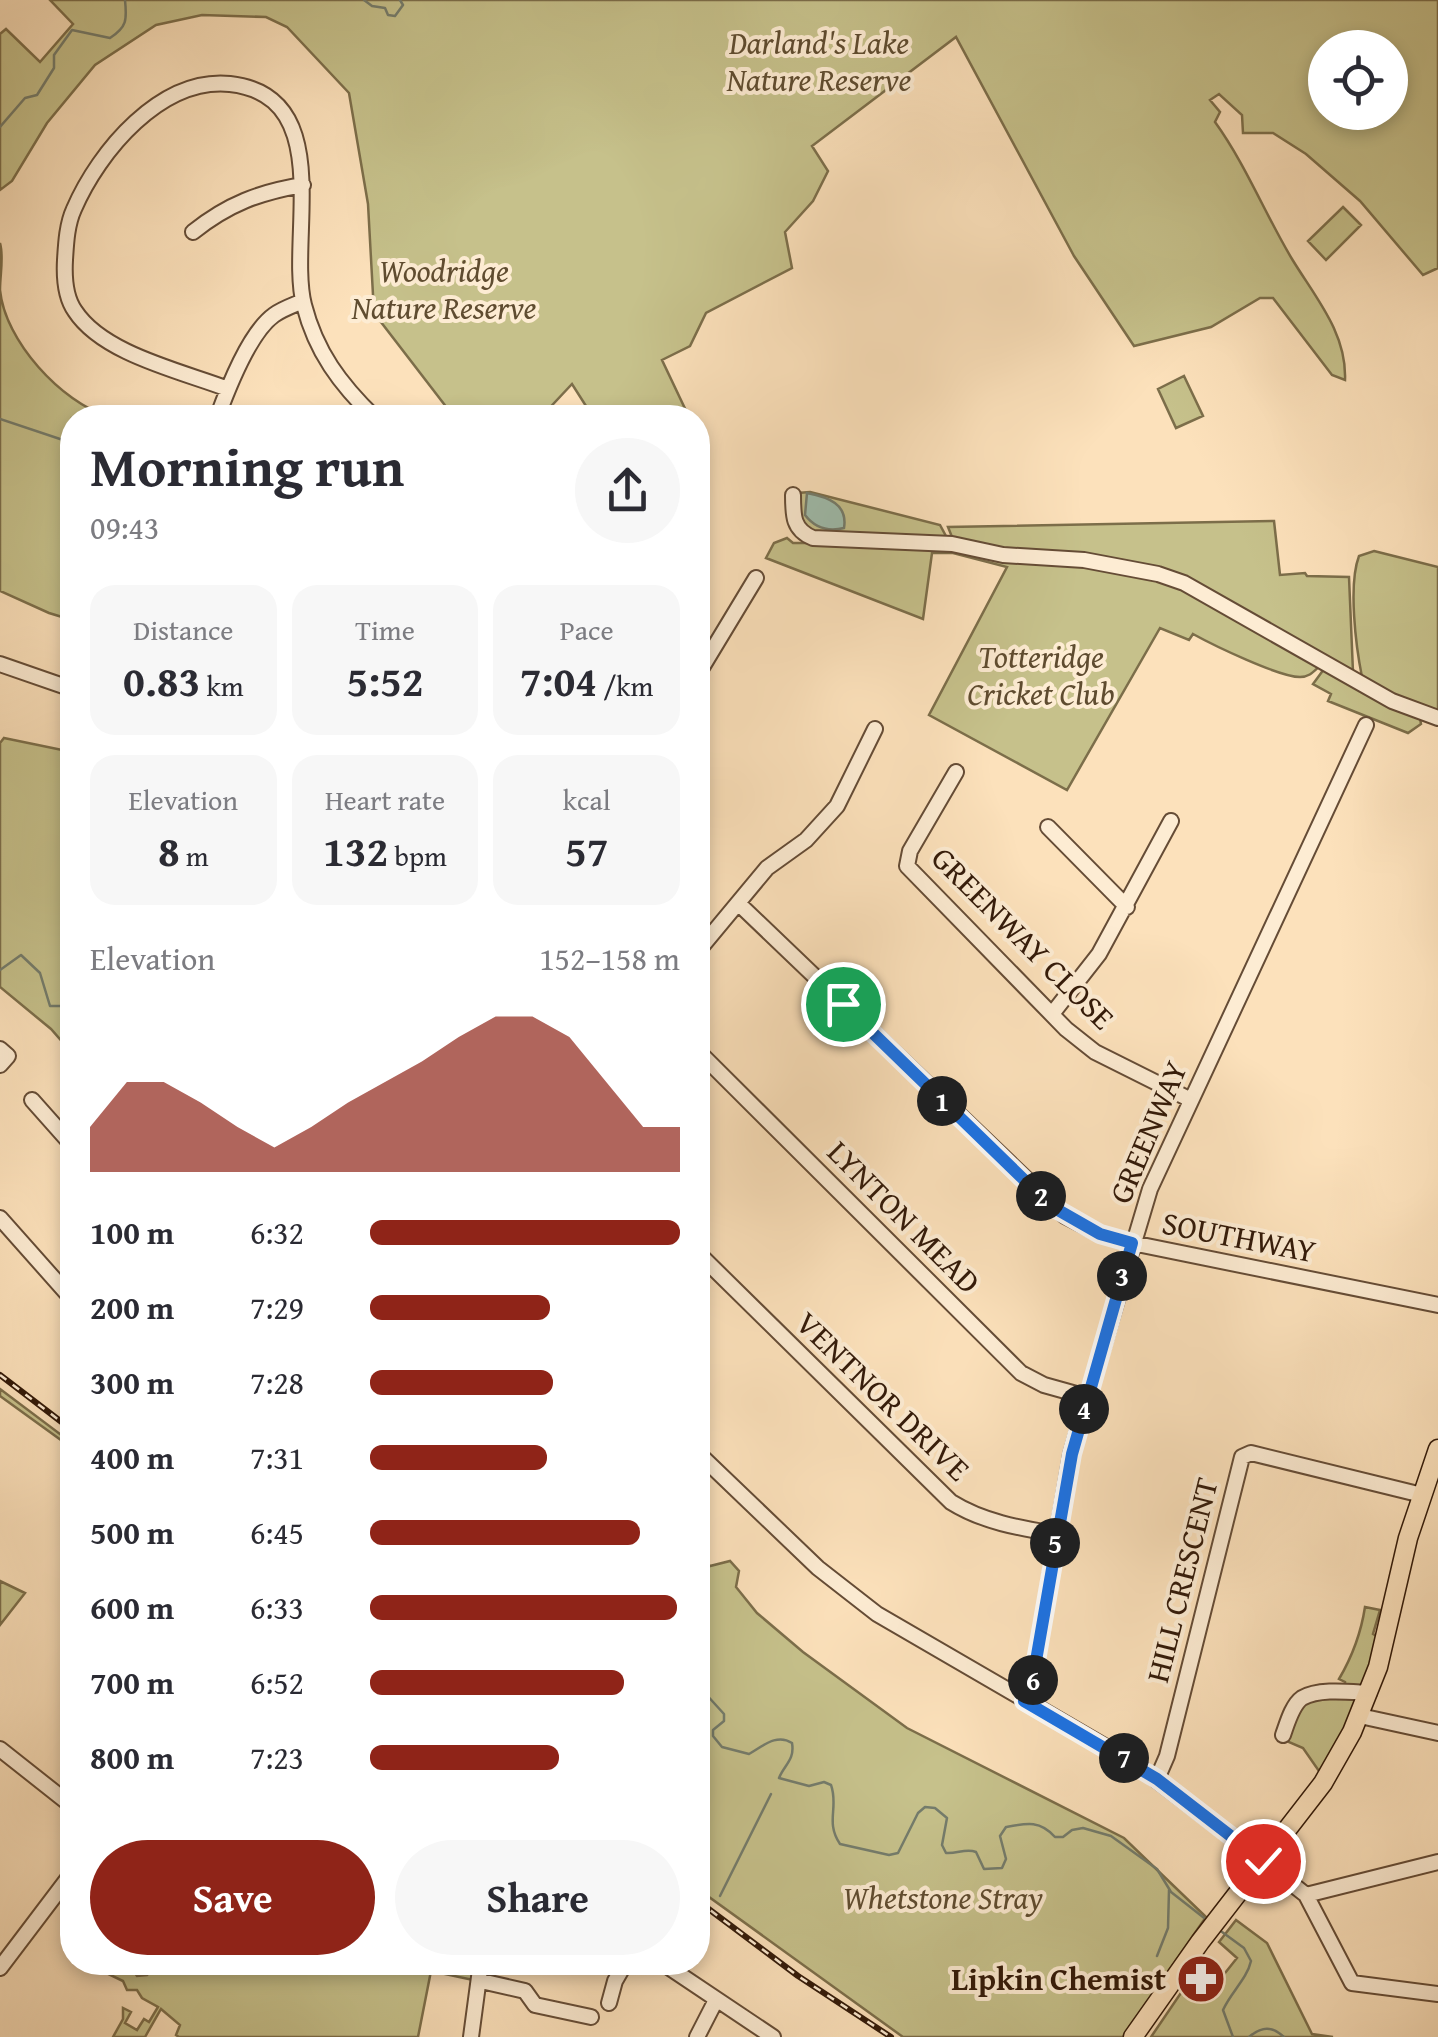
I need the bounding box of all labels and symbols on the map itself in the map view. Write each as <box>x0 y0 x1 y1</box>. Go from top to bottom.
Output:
park label: Darland's Lake Nature Reserve <box>726 19 912 103</box>
park label: Woodridge Nature Reserve <box>351 247 537 331</box>
park label: Totteridge Cricket Club <box>967 633 1115 717</box>
street label: GREENWAY CLOSE <box>921 835 1126 1040</box>
pin <box>801 962 886 1047</box>
street label: GREENWAY <box>1096 1053 1199 1211</box>
pin: 1 <box>917 1076 967 1126</box>
street label: LYNTON MEAD <box>817 1129 992 1304</box>
pin: 2 <box>1016 1171 1066 1221</box>
street label: SOUTHWAY <box>1158 1199 1320 1274</box>
pin: 3 <box>1097 1251 1147 1301</box>
street label: VENTNOR DRIVE <box>785 1300 981 1491</box>
pin: 4 <box>1059 1384 1109 1434</box>
street label: HILL CRESCENT <box>1133 1473 1230 1687</box>
pin: 5 <box>1030 1518 1080 1568</box>
pin: 6 <box>1008 1655 1058 1705</box>
pin: 7 <box>1099 1733 1149 1783</box>
pin <box>1221 1819 1306 1904</box>
park label: Whetstone Stray <box>843 1874 1043 1921</box>
pharmacy icon: Lipkin Chemist <box>1175 1953 1227 2005</box>
place label: Lipkin Chemist <box>951 1955 1166 2002</box>

